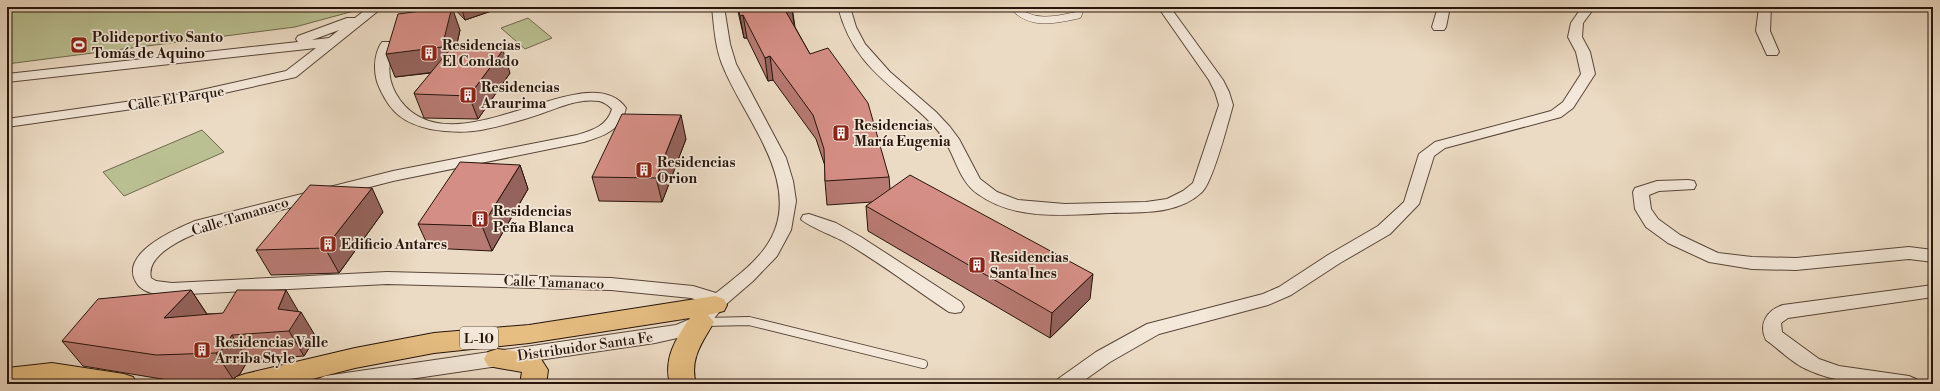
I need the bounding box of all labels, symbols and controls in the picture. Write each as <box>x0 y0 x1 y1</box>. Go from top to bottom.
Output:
place label: Polideportivo Santo Tomás de Aquino <box>92 29 223 63</box>
sports icon: Polideportivo Santo Tomás de Aquino <box>69 35 89 55</box>
place label: Residencias El Condado <box>442 37 520 71</box>
building icon: Residencias El Condado <box>419 43 439 63</box>
place label: Residencias Araurima <box>480 79 559 113</box>
street label: Calle El Parque <box>127 82 226 115</box>
building icon: Residencias Araurima <box>458 85 478 105</box>
place label: Residencias María Eugenia <box>854 117 951 151</box>
building icon: Residencias María Eugenia <box>831 123 851 143</box>
place label: Residencias Orion <box>657 154 735 188</box>
building icon: Residencias Orion <box>634 160 654 180</box>
street label: Calle Tamanaco <box>189 194 291 240</box>
place label: Residencias Peña Blanca <box>493 203 574 237</box>
building icon: Residencias Peña Blanca <box>470 209 490 229</box>
building icon: Edificio Antares <box>318 234 338 254</box>
place label: Edificio Antares <box>341 236 447 254</box>
place label: Residencias Santa Ines <box>990 249 1068 283</box>
building icon: Residencias Santa Ines <box>967 255 987 275</box>
street label: Calle Tamanaco <box>503 272 605 294</box>
road number: L-10 <box>460 327 498 349</box>
street label: Distribuidor Santa Fe <box>516 329 654 365</box>
place label: Residencias Valle Arriba Style <box>214 334 329 368</box>
building icon: Residencias Valle Arriba Style <box>192 340 212 360</box>

